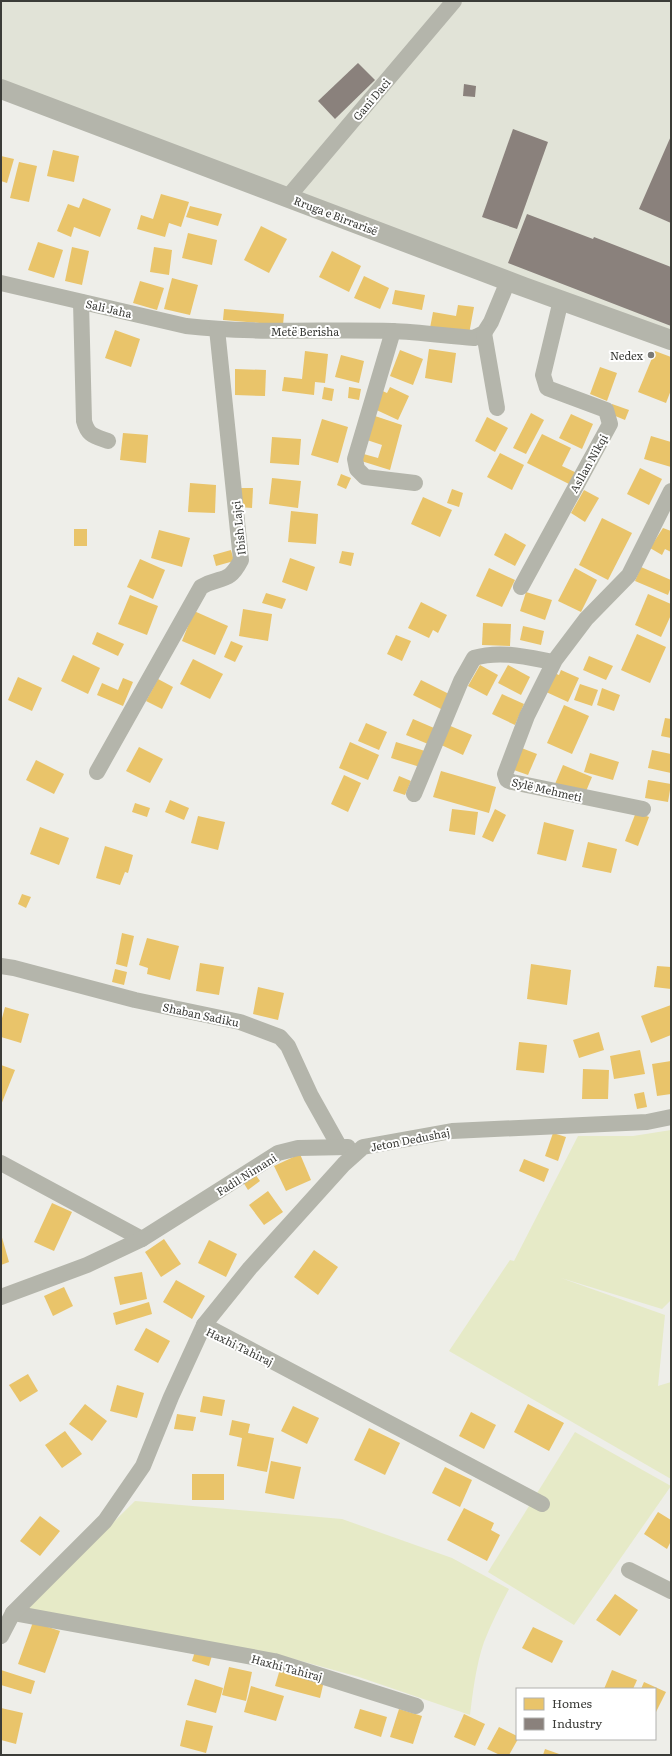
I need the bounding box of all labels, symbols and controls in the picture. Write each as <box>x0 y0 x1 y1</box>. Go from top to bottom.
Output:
street label: Gani Daci <box>349 74 394 124</box>
street label: Rruga e Birrarisë <box>292 192 381 238</box>
street label: Sali Jaha <box>84 295 134 321</box>
street label: Metë Berisha <box>271 323 339 339</box>
place label: Nedex <box>610 347 644 363</box>
marker: Nedex <box>646 350 656 360</box>
street label: Asllan Nikqi <box>565 430 611 495</box>
street label: Ibish Lajçi <box>227 500 249 556</box>
street label: Sylë Mehmeti <box>510 773 584 805</box>
street label: Shaban Sadiku <box>161 998 241 1030</box>
street label: Jeton Dedushaj <box>369 1123 451 1155</box>
street label: Fadil Nimani <box>213 1149 280 1199</box>
street label: Haxhi Tahiraj <box>204 1323 276 1369</box>
street label: Haxhi Tahiraj <box>250 1650 324 1684</box>
legend <box>516 1688 656 1740</box>
text: Homes <box>552 1694 592 1712</box>
text: Industry <box>552 1714 602 1732</box>

